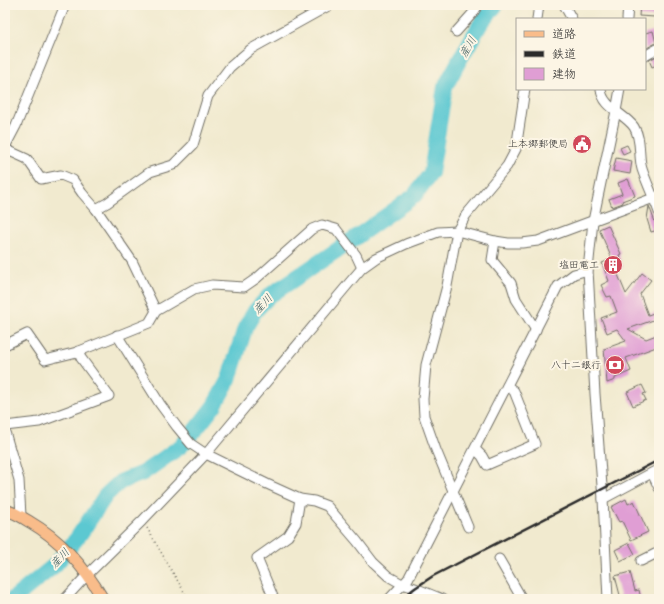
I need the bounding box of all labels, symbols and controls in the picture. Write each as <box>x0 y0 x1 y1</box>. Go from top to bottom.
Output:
legend <box>516 18 646 90</box>
text: 道路 <box>552 27 576 42</box>
water label: 産川 <box>457 34 479 60</box>
text: 鉄道 <box>552 47 576 62</box>
text: 建物 <box>552 67 576 82</box>
public building icon: 上本郷郵便局 <box>571 133 593 155</box>
place label: 上本郷郵便局 <box>508 138 568 150</box>
building icon: 塩田電工 <box>602 254 624 276</box>
place label: 塩田電工 <box>559 259 599 271</box>
water label: 産川 <box>251 292 275 316</box>
bank icon: 八十二銀行 <box>604 354 626 376</box>
place label: 八十二銀行 <box>551 359 601 371</box>
water label: 産川 <box>48 546 72 570</box>

